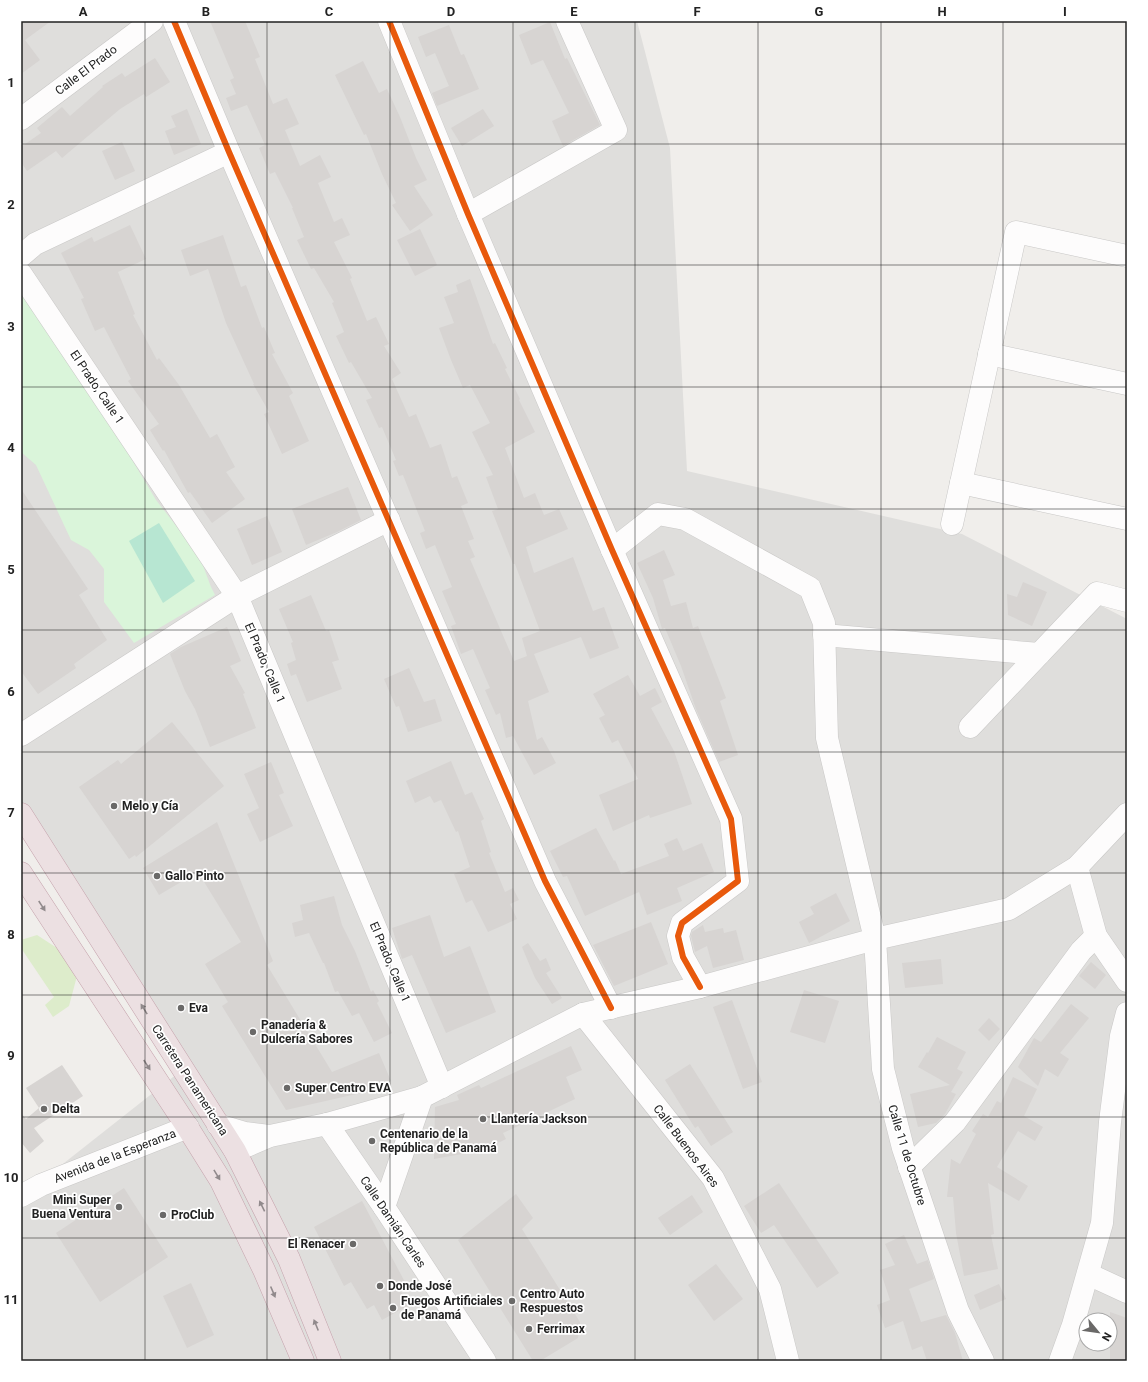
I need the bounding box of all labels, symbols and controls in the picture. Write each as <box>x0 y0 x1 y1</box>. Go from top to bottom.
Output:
text: A <box>79 4 88 19</box>
text: B <box>202 4 210 19</box>
text: C <box>325 4 334 19</box>
text: D <box>447 4 455 19</box>
text: E <box>570 4 578 19</box>
text: F <box>693 4 701 19</box>
text: G <box>815 4 824 19</box>
text: H <box>937 4 947 19</box>
text: I <box>1063 4 1067 19</box>
street label: Calle El Prado <box>52 42 120 98</box>
text: 1 <box>7 75 15 90</box>
text: 2 <box>7 197 15 212</box>
text: 3 <box>7 319 15 334</box>
street label: El Prado, Calle 1 <box>67 347 127 427</box>
text: 4 <box>7 440 15 455</box>
text: 5 <box>7 562 15 577</box>
street label: El Prado, Calle 1 <box>242 621 288 705</box>
text: 6 <box>7 684 15 699</box>
place label: Melo y Cía <box>122 799 179 813</box>
marker: Melo y Cía <box>109 801 119 811</box>
text: 7 <box>7 805 15 820</box>
place label: Gallo Pinto <box>165 869 224 883</box>
marker: Gallo Pinto <box>152 871 162 881</box>
one-way arrow <box>39 900 46 912</box>
street label: El Prado, Calle 1 <box>367 920 413 1004</box>
text: 8 <box>7 927 15 942</box>
place label: Eva <box>189 1001 209 1015</box>
one-way arrow <box>141 1003 148 1015</box>
marker: Eva <box>176 1003 186 1013</box>
place label: Panadería & Dulcería Sabores <box>261 1018 353 1046</box>
street label: Carretera Panamericana <box>149 1022 231 1138</box>
marker: Panadería & Dulcería Sabores <box>248 1027 258 1037</box>
text: 9 <box>7 1048 15 1063</box>
one-way arrow <box>143 1060 151 1070</box>
place label: Super Centro EVA <box>295 1081 392 1095</box>
marker: Super Centro EVA <box>282 1083 292 1093</box>
place label: Delta <box>52 1102 81 1116</box>
street label: Calle Buenos Aires <box>650 1102 722 1190</box>
street label: Calle 11 de Octubre <box>885 1103 929 1207</box>
marker: Delta <box>39 1104 49 1114</box>
place label: Llantería Jackson <box>491 1112 587 1126</box>
marker: Llantería Jackson <box>478 1114 488 1124</box>
street label: Avenida de la Esperanza <box>52 1126 178 1186</box>
place label: Centenario de la República de Panamá <box>380 1127 497 1155</box>
marker: Centenario de la República de Panamá <box>367 1136 377 1146</box>
one-way arrow <box>214 1169 221 1181</box>
text: 10 <box>4 1170 18 1185</box>
street label: Calle Damián Carles <box>357 1174 429 1270</box>
place label: Mini Super Buena Ventura <box>32 1193 112 1221</box>
one-way arrow <box>259 1200 266 1212</box>
marker: Mini Super Buena Ventura <box>114 1202 124 1212</box>
place label: ProClub <box>171 1208 214 1222</box>
marker: ProClub <box>158 1210 168 1220</box>
place label: El Renacer <box>288 1237 346 1251</box>
marker: El Renacer <box>348 1239 358 1249</box>
place label: Donde José <box>388 1279 452 1293</box>
marker: Donde José <box>375 1281 385 1291</box>
one-way arrow <box>271 1287 277 1299</box>
place label: Centro Auto Respuestos <box>520 1287 585 1315</box>
text: 11 <box>4 1292 18 1307</box>
place label: Fuegos Artificiales de Panamá <box>401 1294 502 1322</box>
marker: Centro Auto Respuestos <box>507 1296 517 1306</box>
marker: Fuegos Artificiales de Panamá <box>388 1303 398 1313</box>
north arrow <box>1078 1312 1118 1352</box>
one-way arrow <box>313 1319 319 1330</box>
place label: Ferrimax <box>537 1322 586 1336</box>
marker: Ferrimax <box>524 1324 534 1334</box>
text: N <box>1099 1330 1114 1343</box>

